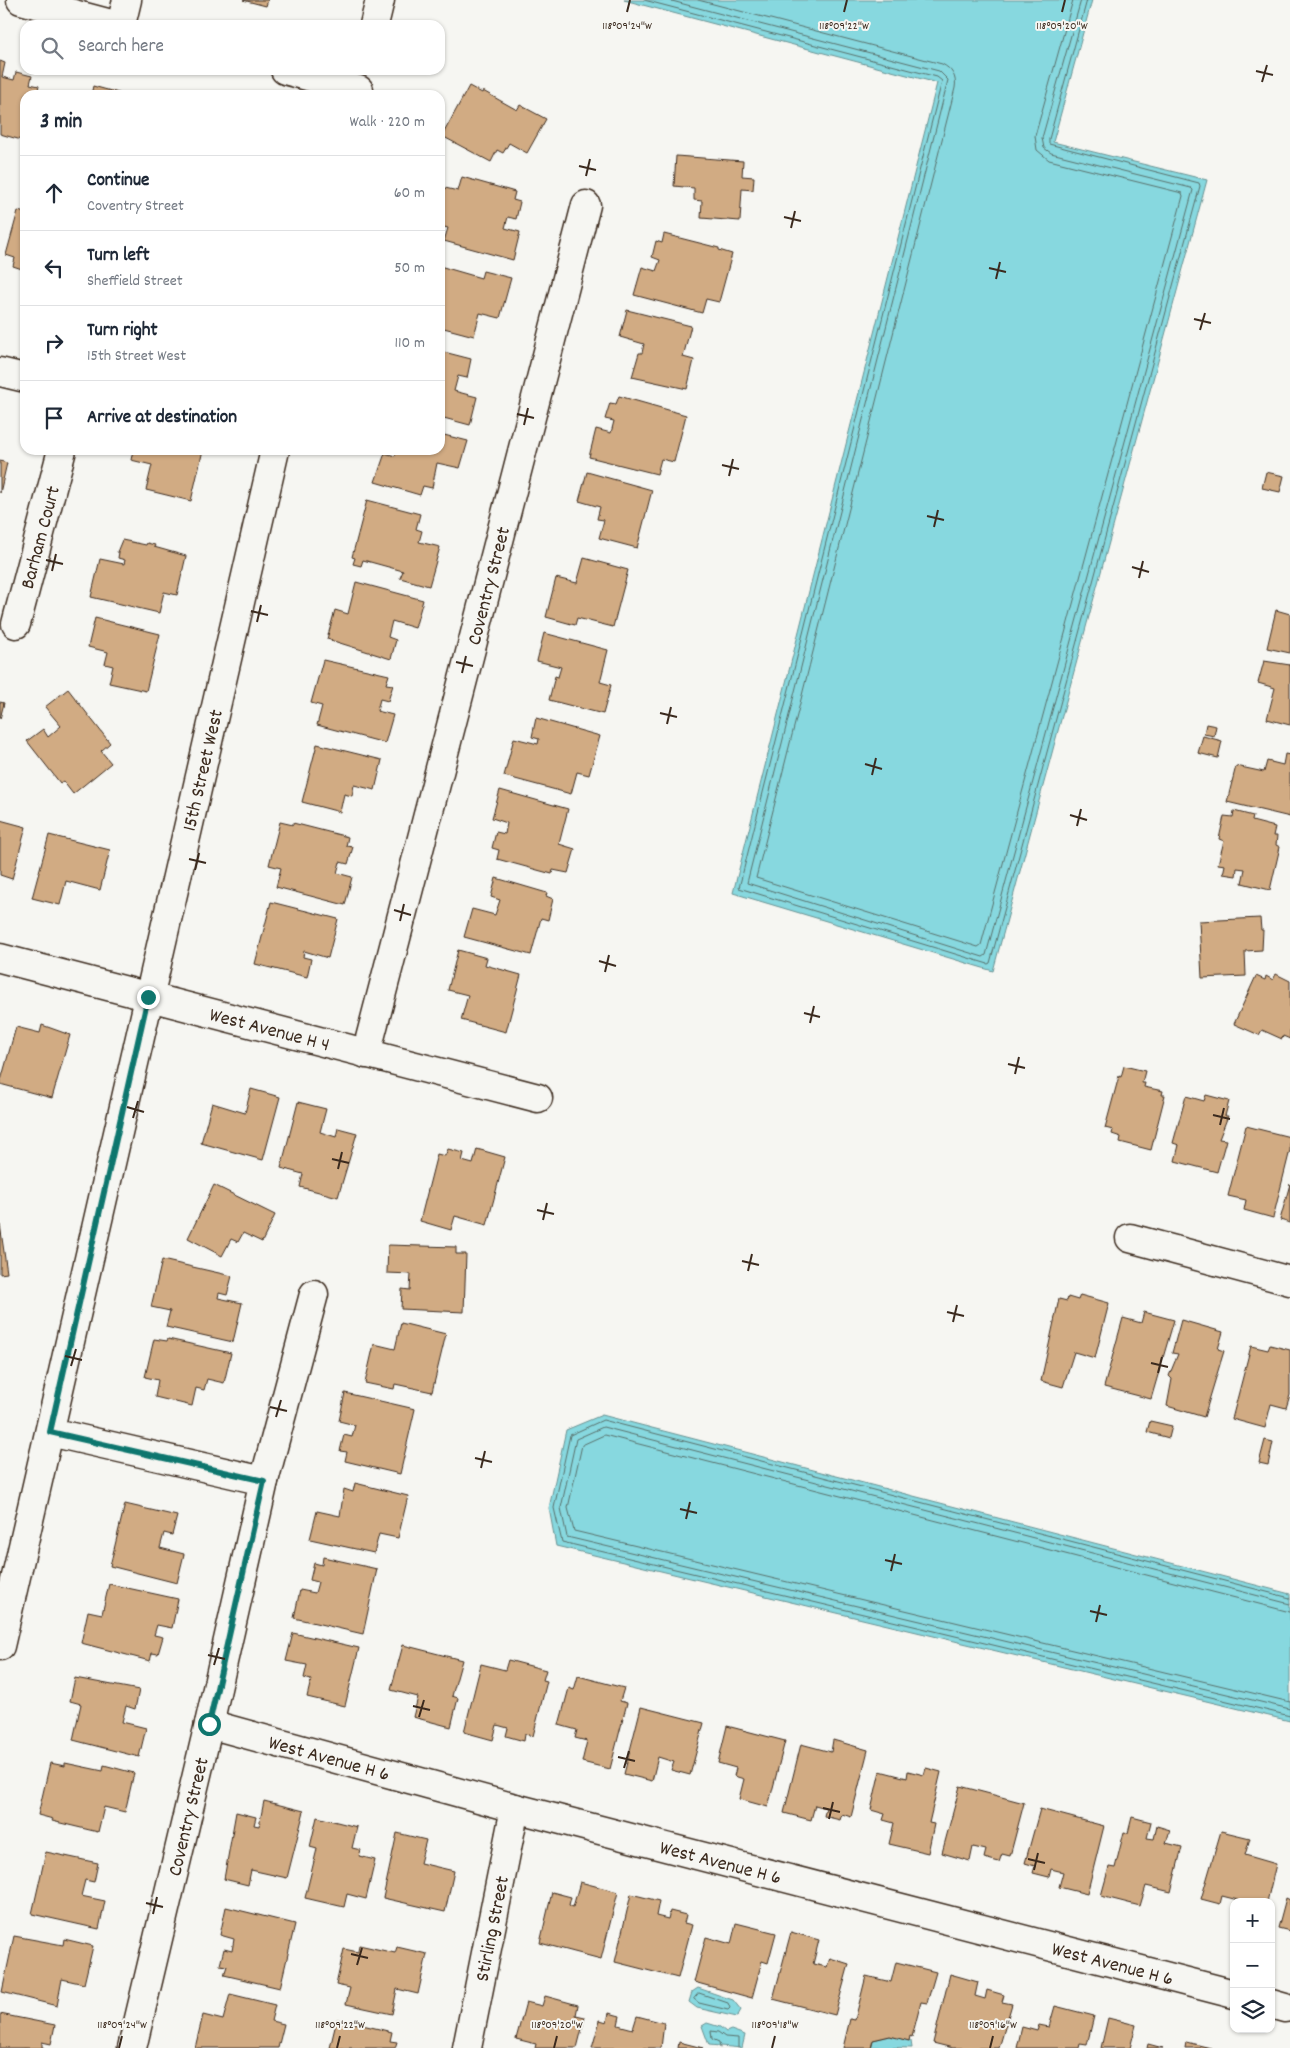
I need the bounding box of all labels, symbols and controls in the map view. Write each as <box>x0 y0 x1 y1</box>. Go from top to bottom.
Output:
text: 118°09'24"W <box>602 18 652 35</box>
text: 118°09'22"W <box>819 18 869 35</box>
text: 118°09'20"W <box>1036 18 1088 35</box>
search box <box>20 20 445 75</box>
icon: search <box>38 34 66 62</box>
text: Search here <box>78 34 164 61</box>
text: 3 min <box>40 108 82 138</box>
text: Walk · 220 m <box>350 111 425 134</box>
text: Continue <box>87 168 149 195</box>
icon: ahead <box>40 179 68 207</box>
text: 60 m <box>394 182 425 205</box>
text: Coventry Street <box>87 195 184 218</box>
text: Turn left <box>87 243 150 270</box>
icon: left <box>40 254 68 282</box>
text: 50 m <box>394 257 425 280</box>
text: Sheffield Street <box>87 270 183 293</box>
text: Turn right <box>87 318 158 345</box>
icon: right <box>40 329 68 357</box>
text: 110 m <box>395 332 425 355</box>
text: 15th Street West <box>87 345 186 368</box>
icon: arrive <box>40 404 68 432</box>
text: Arrive at destination <box>87 405 237 432</box>
street label: Barham Court <box>15 483 69 592</box>
street label: Coventry Street <box>462 524 519 648</box>
street label: 15th Street West <box>177 707 232 834</box>
route end <box>137 986 160 1009</box>
street label: West Avenue H 4 <box>206 1002 332 1060</box>
route start <box>198 1713 221 1736</box>
street label: West Avenue H 6 <box>265 1730 393 1790</box>
street label: Coventry Street <box>162 1755 218 1879</box>
street label: West Avenue H 6 <box>656 1835 784 1893</box>
street label: Stirling Street <box>470 1874 518 1984</box>
map controls <box>1230 1898 1275 2033</box>
button: + <box>1230 1898 1275 1943</box>
street label: West Avenue H 6 <box>1048 1936 1176 1995</box>
button: − <box>1230 1943 1275 1988</box>
button: layers <box>1230 1988 1275 2033</box>
text: 118°09'24"W <box>97 2017 147 2034</box>
text: 118°09'22"W <box>315 2017 365 2034</box>
text: 118°09'20"W <box>531 2017 583 2034</box>
text: 118°09'18"W <box>752 2017 799 2034</box>
text: 118°09'16"W <box>969 2017 1017 2034</box>

